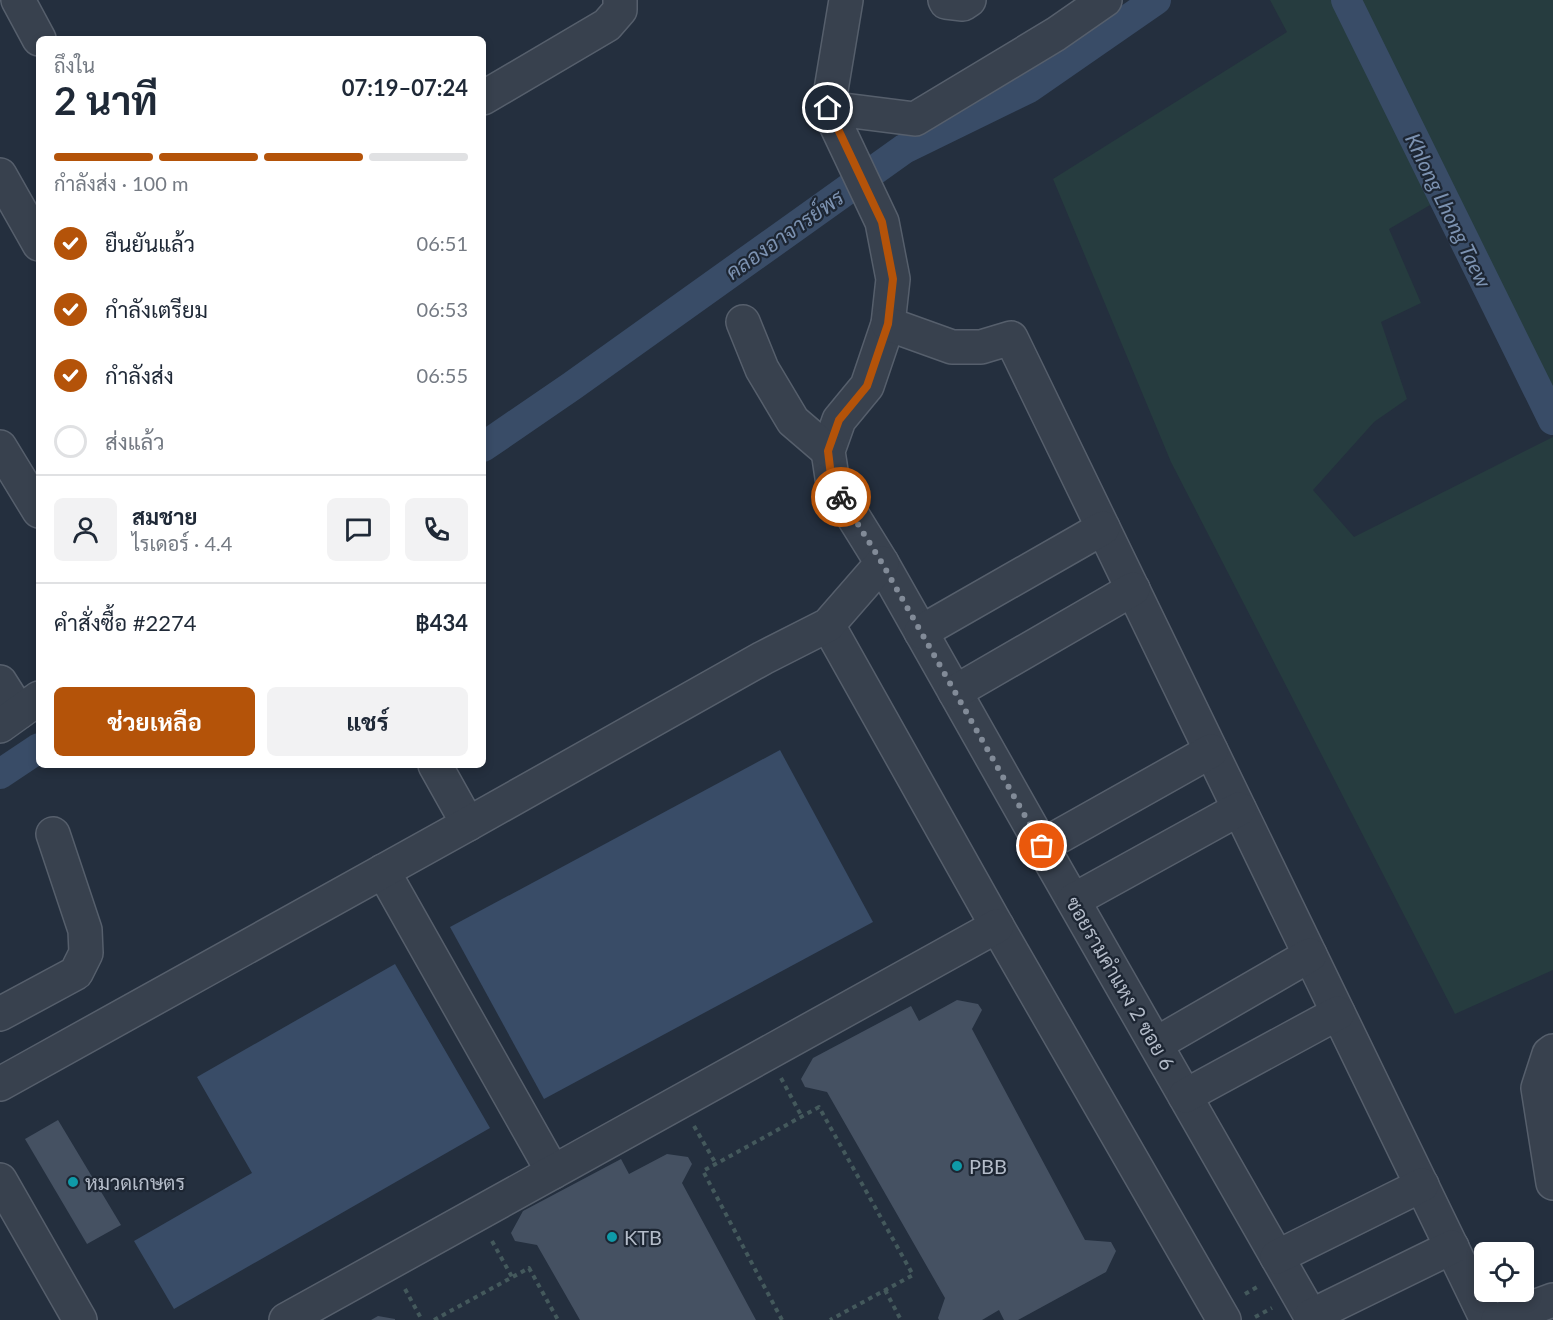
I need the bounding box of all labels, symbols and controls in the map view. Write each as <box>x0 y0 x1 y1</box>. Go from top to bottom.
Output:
text: ถึงใน <box>54 53 95 77</box>
text: 07:19–07:24 <box>342 74 468 101</box>
text: 2 นาที <box>54 77 158 123</box>
pin <box>802 82 853 133</box>
icon: home <box>811 91 844 124</box>
water label: Khlong Lhong Taew <box>1401 129 1498 292</box>
text: กำลังส่ง · 100 m <box>54 171 188 195</box>
water label: คลองอาจารย์พร <box>720 184 849 284</box>
icon: check <box>54 227 87 260</box>
text: ยืนยันแล้ว <box>105 230 195 257</box>
text: 06:51 <box>417 231 468 255</box>
icon: check <box>54 293 87 326</box>
text: กำลังเตรียม <box>105 296 208 323</box>
text: 06:53 <box>417 297 468 321</box>
icon: check <box>54 359 87 392</box>
text: กำลังส่ง <box>105 362 174 389</box>
text: 06:55 <box>417 363 468 387</box>
text: ส่งแล้ว <box>105 428 165 455</box>
courier <box>811 467 871 527</box>
icon: bike <box>825 481 858 514</box>
button: person <box>54 498 117 561</box>
button: chat <box>327 498 390 561</box>
button: phone <box>405 498 468 561</box>
text: สมชาย <box>132 503 198 530</box>
text: ไรเดอร์ · 4.4 <box>132 531 232 555</box>
text: คำสั่งซื้อ #2274 <box>54 609 197 636</box>
text: ฿434 <box>415 609 468 636</box>
button: ช่วยเหลือ <box>54 687 255 756</box>
button: แชร์ <box>267 687 468 756</box>
pin <box>1016 820 1067 871</box>
icon: bag <box>1025 829 1058 862</box>
street label: ซอยรามคำแหง 2 ซอย 6 <box>1062 892 1180 1074</box>
place label: PBB <box>969 1154 1007 1178</box>
marker: PBB <box>950 1159 964 1173</box>
place label: หมวดเกษตร <box>85 1170 185 1194</box>
marker: หมวดเกษตร <box>66 1175 80 1189</box>
place label: KTB <box>624 1225 662 1249</box>
marker: KTB <box>605 1230 619 1244</box>
map controls <box>1474 1242 1534 1302</box>
button: locate <box>1474 1242 1534 1302</box>

